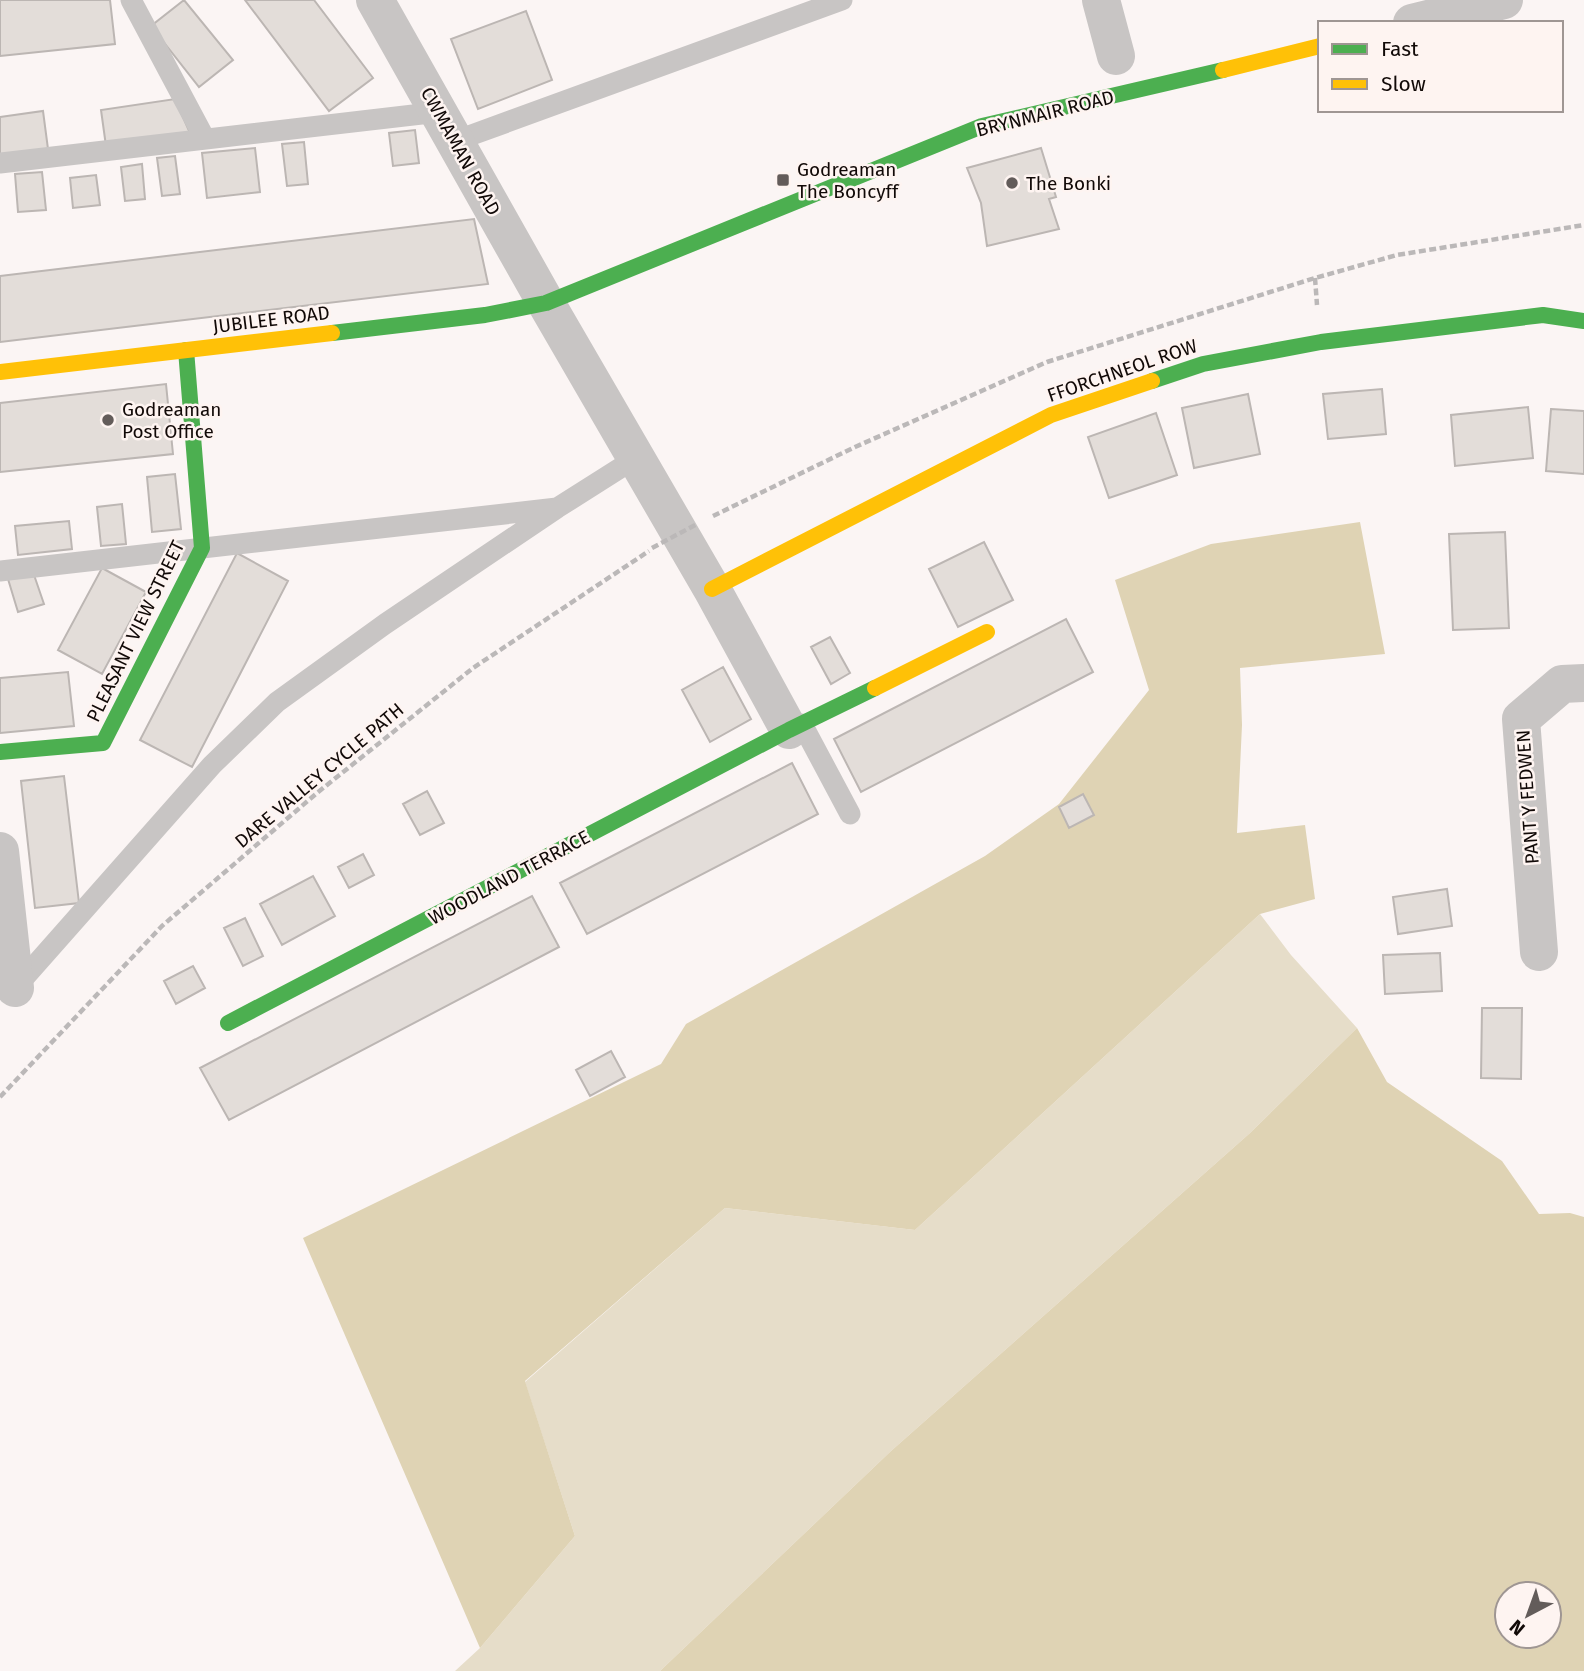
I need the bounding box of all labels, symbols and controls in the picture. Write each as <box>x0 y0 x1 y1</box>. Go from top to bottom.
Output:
legend <box>1318 21 1563 112</box>
text: Fast <box>1381 36 1419 62</box>
text: Slow <box>1381 71 1426 97</box>
street label: CWMAMAN ROAD <box>416 83 505 219</box>
street label: BRYNMAIR ROAD <box>974 85 1116 142</box>
place label: Godreaman The Boncyff <box>797 158 900 203</box>
marker: Godreaman The Boncyff <box>775 172 791 188</box>
place label: The Bonki <box>1026 172 1111 195</box>
marker: The Bonki <box>1004 175 1020 191</box>
street label: JUBILEE ROAD <box>211 301 331 338</box>
street label: FFORCHNEOL ROW <box>1044 334 1200 407</box>
place label: Godreaman Post Office <box>122 398 221 443</box>
marker: Godreaman Post Office <box>100 412 116 428</box>
street label: PLEASANT VIEW STREET <box>81 537 189 726</box>
street label: DARE VALLEY CYCLE PATH <box>230 698 408 853</box>
street label: PANT Y FEDWEN <box>1511 729 1544 865</box>
street label: WOODLAND TERRACE <box>425 825 594 930</box>
north arrow <box>1493 1580 1563 1650</box>
text: N <box>1505 1615 1529 1640</box>

